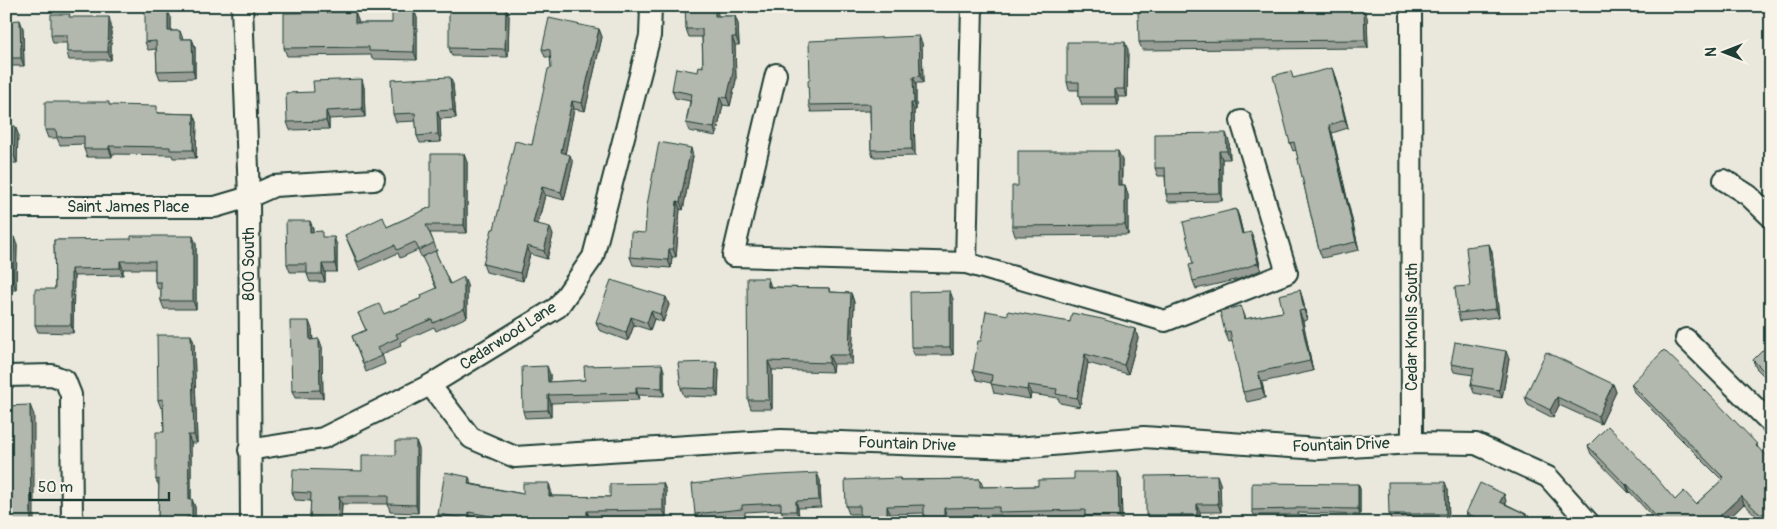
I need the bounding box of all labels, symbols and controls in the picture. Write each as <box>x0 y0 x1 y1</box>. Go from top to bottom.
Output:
north arrow <box>1700 28 1750 78</box>
text: N <box>1703 47 1720 57</box>
street label: Saint James Place <box>67 197 189 217</box>
street label: 800 South <box>239 227 259 301</box>
street label: Cedar Knolls South <box>1402 263 1422 391</box>
street label: Cedarwood Lane <box>456 297 560 375</box>
street label: Fountain Drive <box>858 432 956 456</box>
street label: Fountain Drive <box>1292 433 1390 457</box>
scale bar <box>30 469 169 501</box>
text: 50 m <box>38 478 73 497</box>

